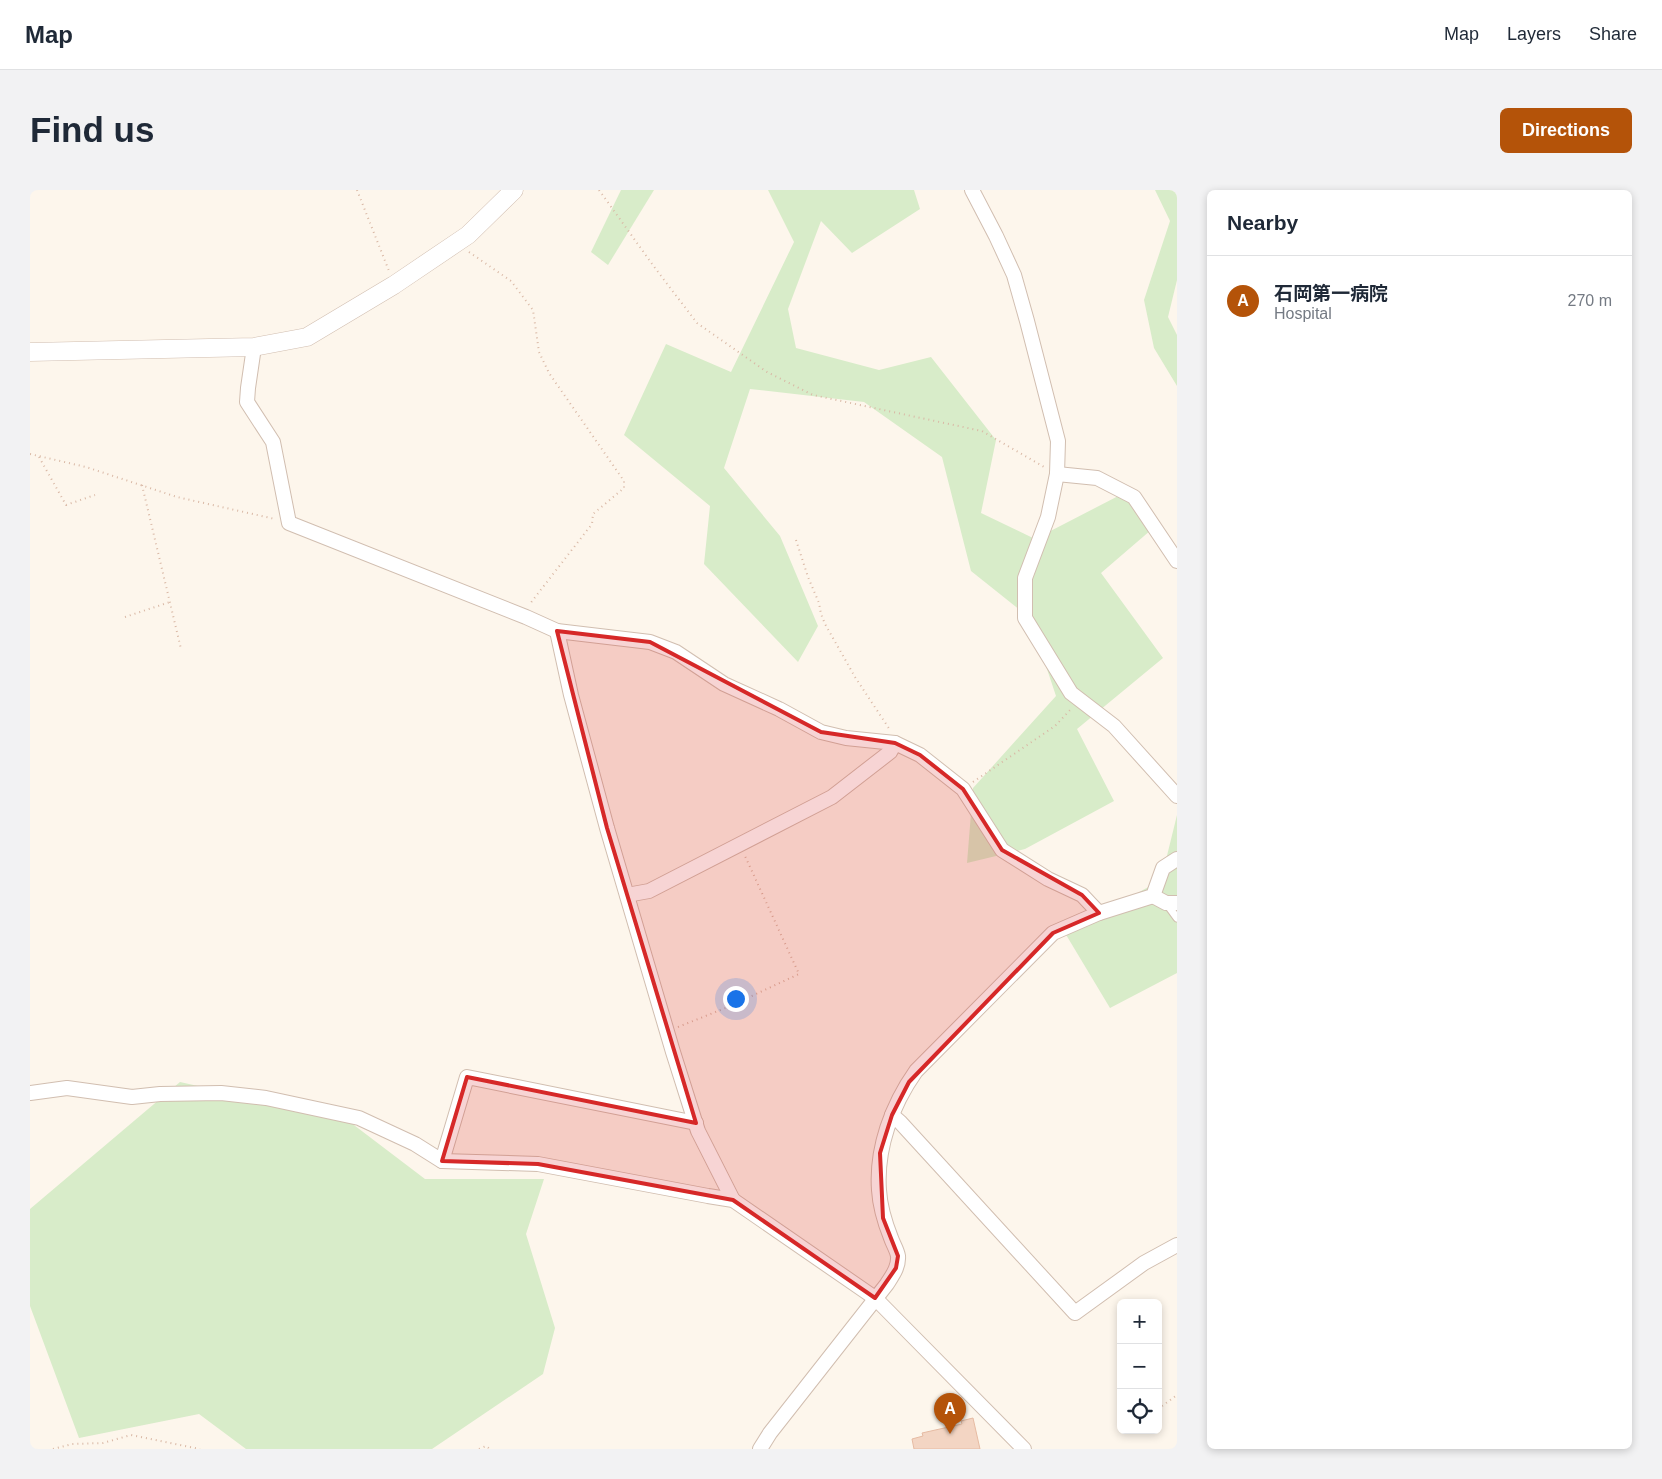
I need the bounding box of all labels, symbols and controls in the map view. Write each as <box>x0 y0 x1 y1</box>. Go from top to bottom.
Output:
text: Map <box>25 21 73 48</box>
text: Map <box>1444 24 1479 44</box>
text: Layers <box>1507 24 1561 44</box>
text: Share <box>1589 24 1637 44</box>
button: Directions <box>1500 108 1632 153</box>
text: Find us <box>30 110 154 149</box>
text: Nearby <box>1227 211 1298 234</box>
text: 石岡第一病院 <box>1274 283 1388 304</box>
text: A <box>1237 292 1249 309</box>
text: 270 m <box>1568 292 1612 309</box>
text: Hospital <box>1274 305 1332 322</box>
your location <box>723 986 749 1012</box>
map controls <box>1117 1299 1162 1434</box>
button: + <box>1117 1299 1162 1344</box>
button: − <box>1117 1344 1162 1389</box>
button: locate <box>1117 1389 1162 1434</box>
pin: A <box>934 1393 966 1434</box>

